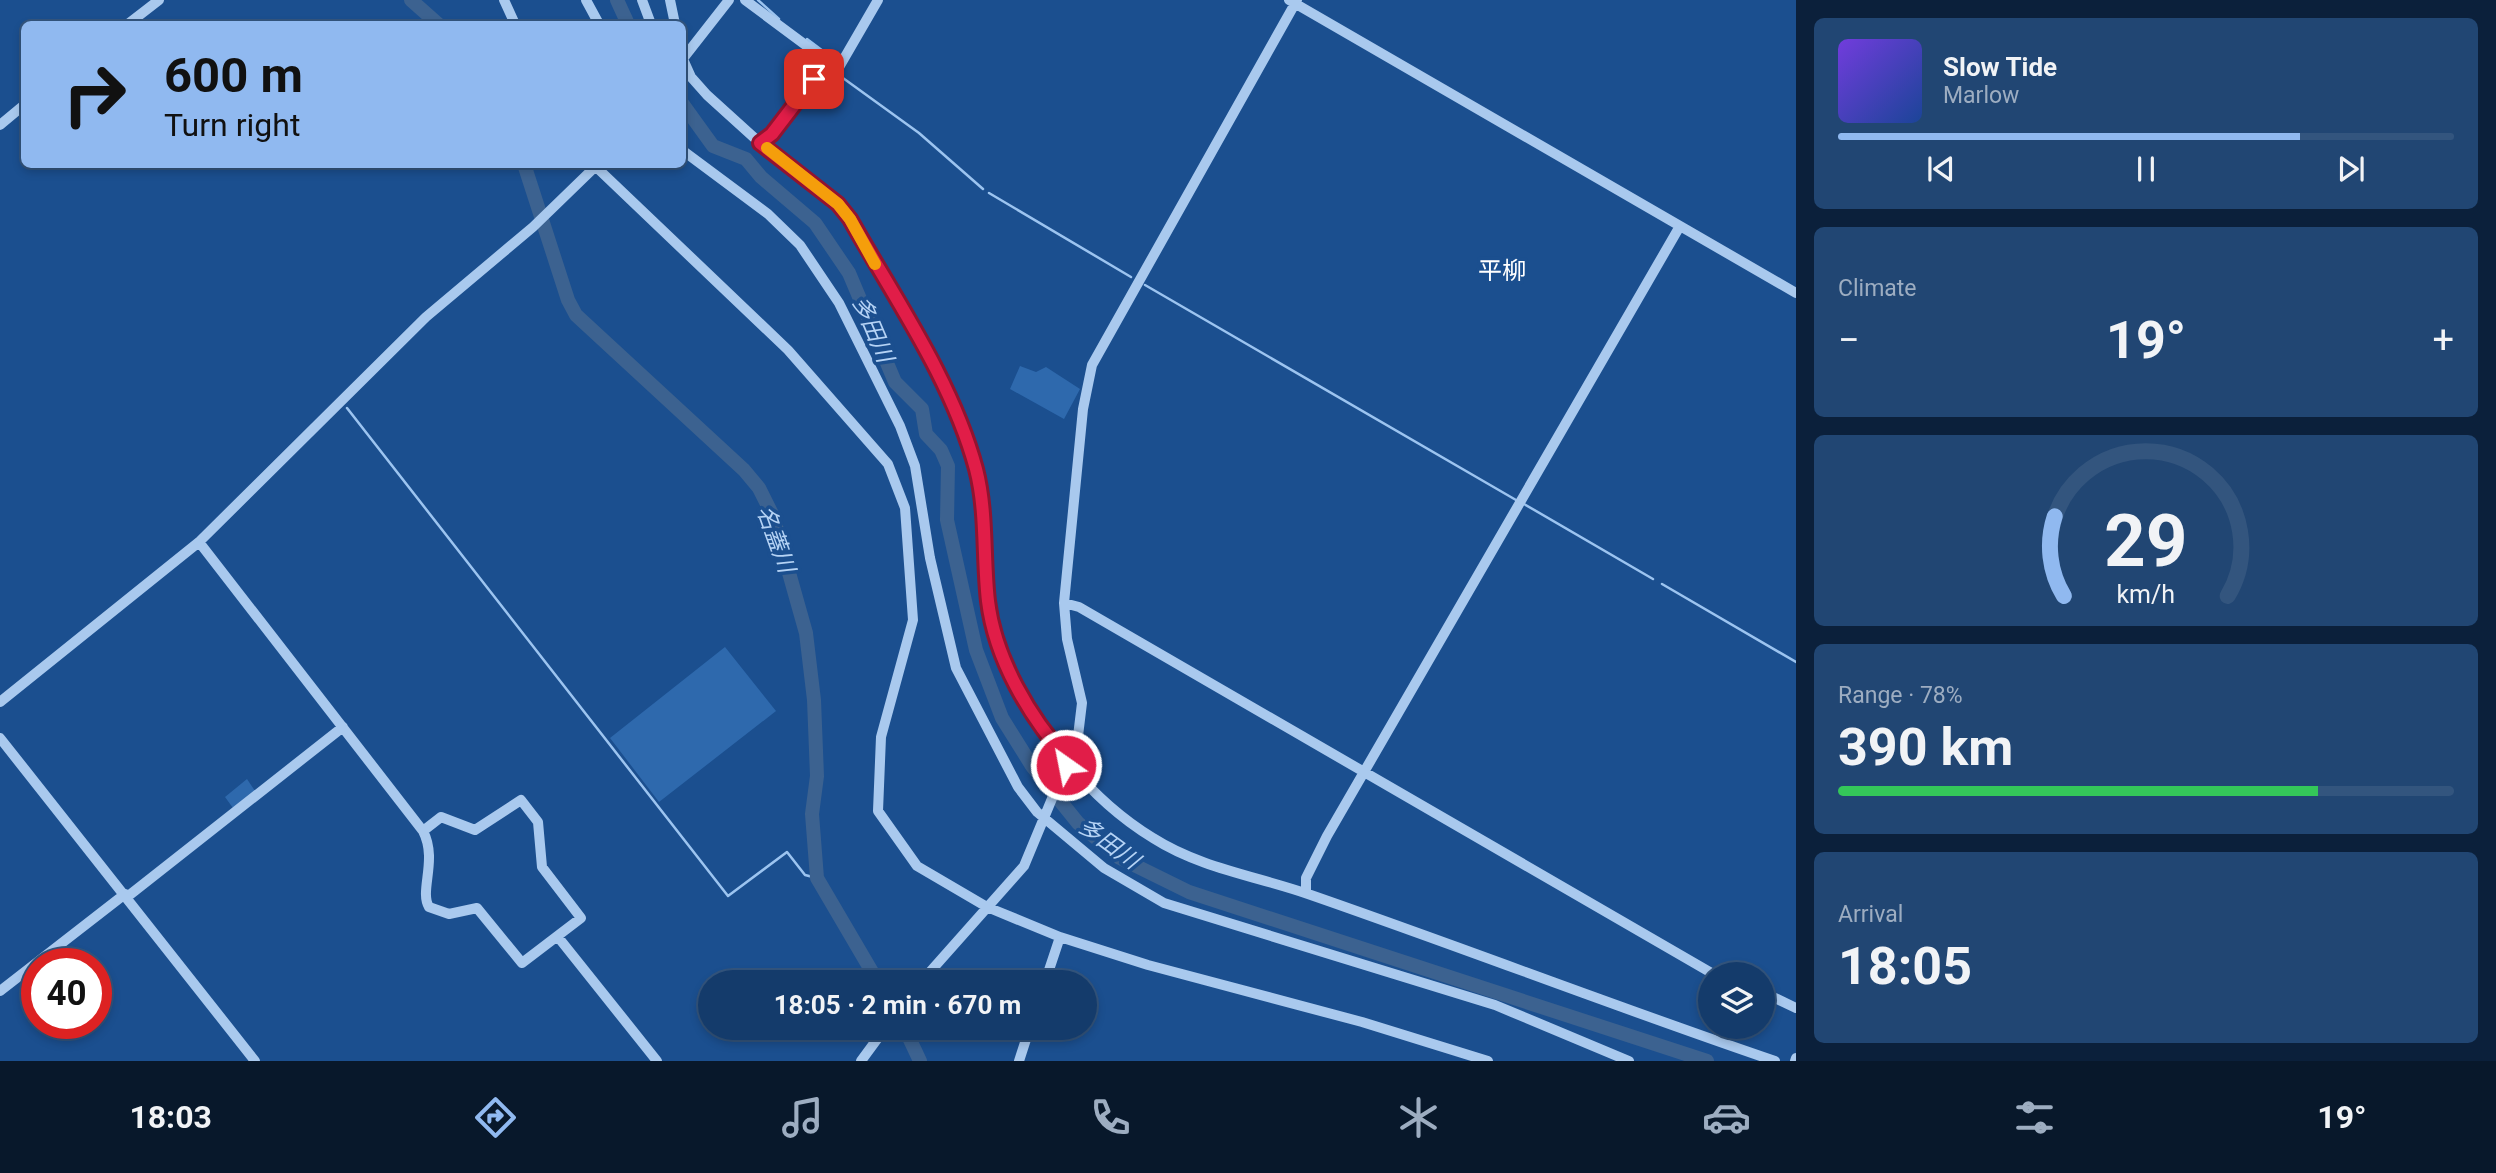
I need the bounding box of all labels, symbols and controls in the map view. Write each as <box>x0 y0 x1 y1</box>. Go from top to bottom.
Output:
text: 600 m <box>164 47 303 104</box>
icon: right <box>49 49 140 140</box>
pin <box>784 49 844 109</box>
text: Slow Tide <box>1943 52 2057 82</box>
icon: arrive <box>795 60 833 98</box>
text: Marlow <box>1943 82 2019 109</box>
text: Turn right <box>164 106 300 144</box>
icon: previous <box>1922 150 1960 188</box>
icon: pause <box>2127 150 2165 188</box>
icon: next <box>2332 150 2370 188</box>
district label: 平柳 <box>1478 257 1526 285</box>
text: Climate <box>1838 275 1917 302</box>
water label: 多田川 <box>847 292 900 369</box>
text: 19° <box>2106 310 2186 371</box>
text: − <box>1838 318 1860 362</box>
text: + <box>2432 318 2454 362</box>
text: 29 <box>2104 499 2188 585</box>
water label: 名蓋川 <box>751 502 801 579</box>
text: km/h <box>2117 580 2175 609</box>
text: Range · 78% <box>1838 682 1963 709</box>
text: 390 km <box>1838 717 2013 778</box>
position arrow <box>1029 728 1103 802</box>
water label: 多田川 <box>1073 812 1147 876</box>
text: Arrival <box>1838 901 1903 928</box>
text: 18:05 <box>1838 936 1972 997</box>
speed limit sign: 40 <box>21 948 112 1039</box>
map controls <box>1698 962 1775 1039</box>
button: layers <box>1698 962 1775 1039</box>
text: 18:05 · 2 min · 670 m <box>774 990 1021 1020</box>
icon: directions <box>471 1093 520 1142</box>
icon: music <box>778 1093 827 1142</box>
icon: phone <box>1086 1093 1135 1142</box>
icon: climate <box>1394 1093 1443 1142</box>
icon: car <box>1702 1093 1751 1142</box>
icon: filters <box>2010 1093 2059 1142</box>
text: 18:03 <box>129 1098 212 1136</box>
text: 19° <box>2317 1098 2367 1136</box>

